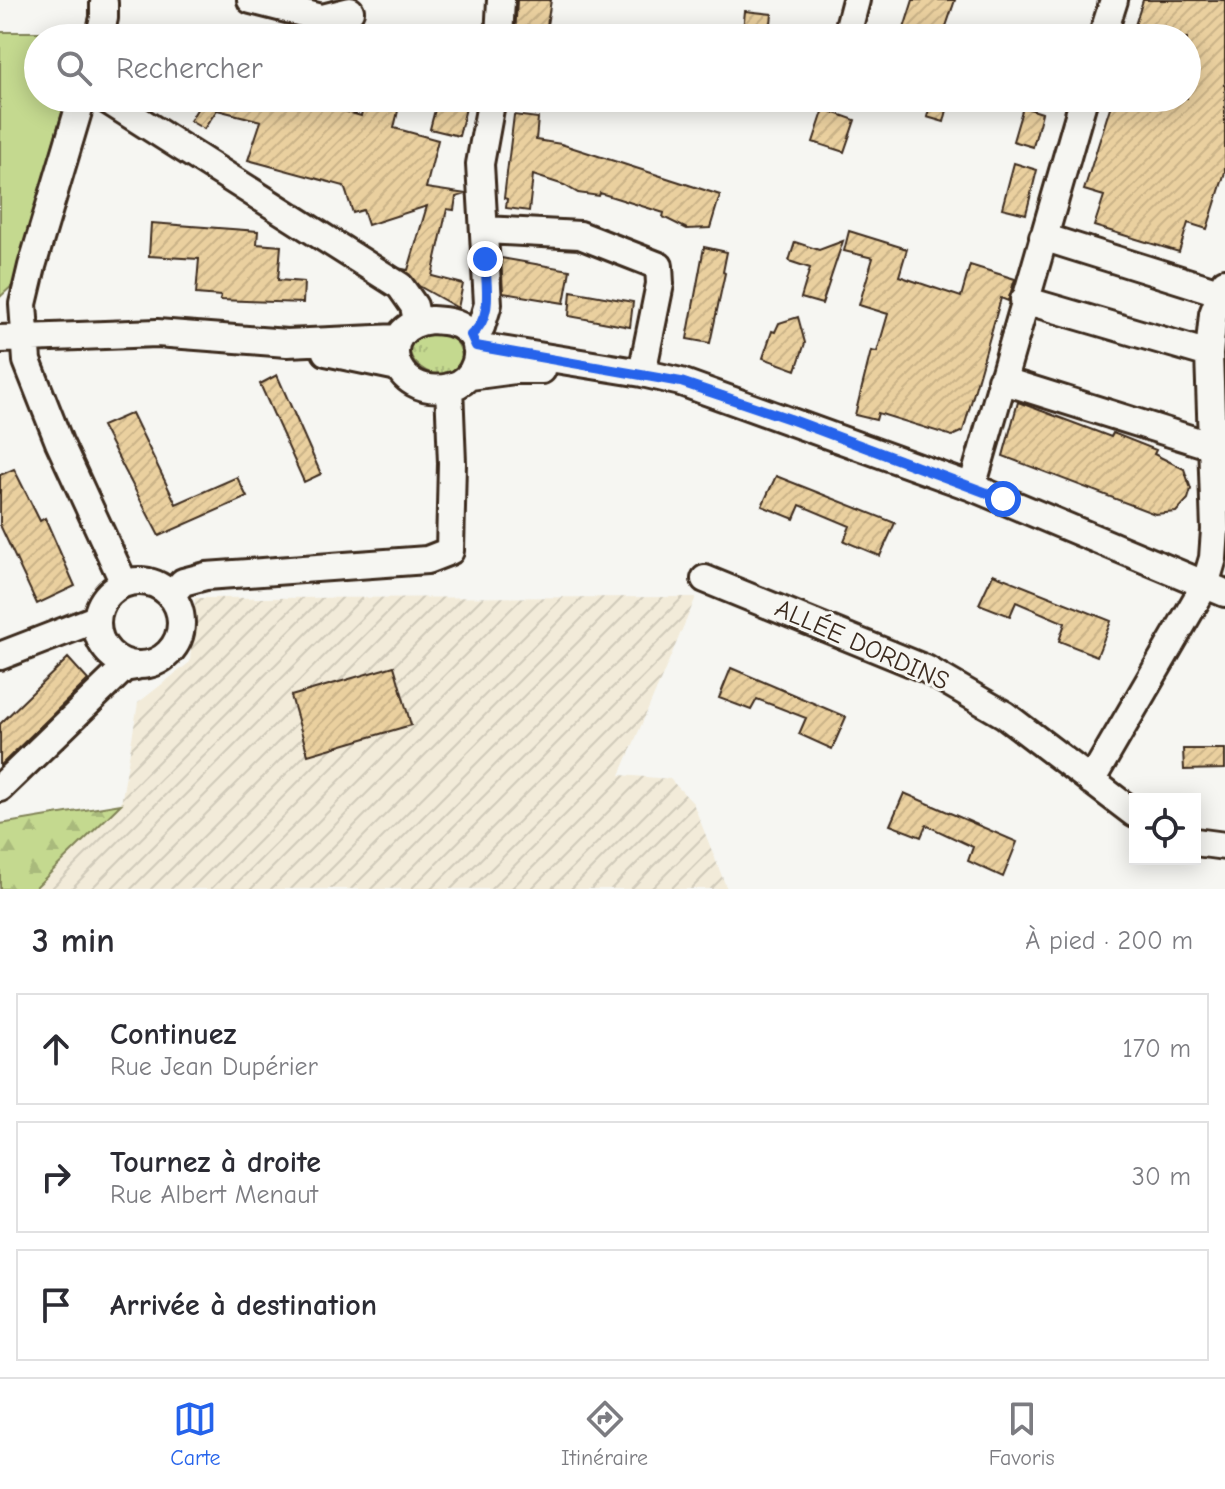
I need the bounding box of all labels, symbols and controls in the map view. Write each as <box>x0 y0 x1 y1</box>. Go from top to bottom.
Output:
search box <box>24 24 1201 112</box>
icon: search <box>52 46 96 90</box>
text: Rechercher <box>116 51 263 86</box>
route end <box>467 241 503 277</box>
route start <box>985 481 1021 517</box>
street label: ALLÉE DORDINS <box>770 592 954 697</box>
map controls <box>1129 793 1201 865</box>
button: locate <box>1129 793 1201 865</box>
text: 3 min <box>32 921 115 961</box>
text: À pied · 200 m <box>1025 926 1193 956</box>
text: Continuez <box>110 1017 236 1052</box>
icon: ahead <box>34 1027 78 1071</box>
text: 170 m <box>1122 1034 1191 1064</box>
text: Rue Jean Dupérier <box>110 1052 318 1082</box>
text: Tournez à droite <box>110 1145 321 1180</box>
icon: right <box>34 1155 78 1199</box>
text: 30 m <box>1132 1162 1191 1192</box>
text: Rue Albert Menaut <box>110 1180 318 1210</box>
icon: arrive <box>34 1283 78 1327</box>
text: Arrivée à destination <box>110 1288 377 1323</box>
tab: Carte <box>170 1397 221 1471</box>
tab: Itinéraire <box>561 1397 648 1471</box>
tab: Favoris <box>989 1397 1055 1471</box>

